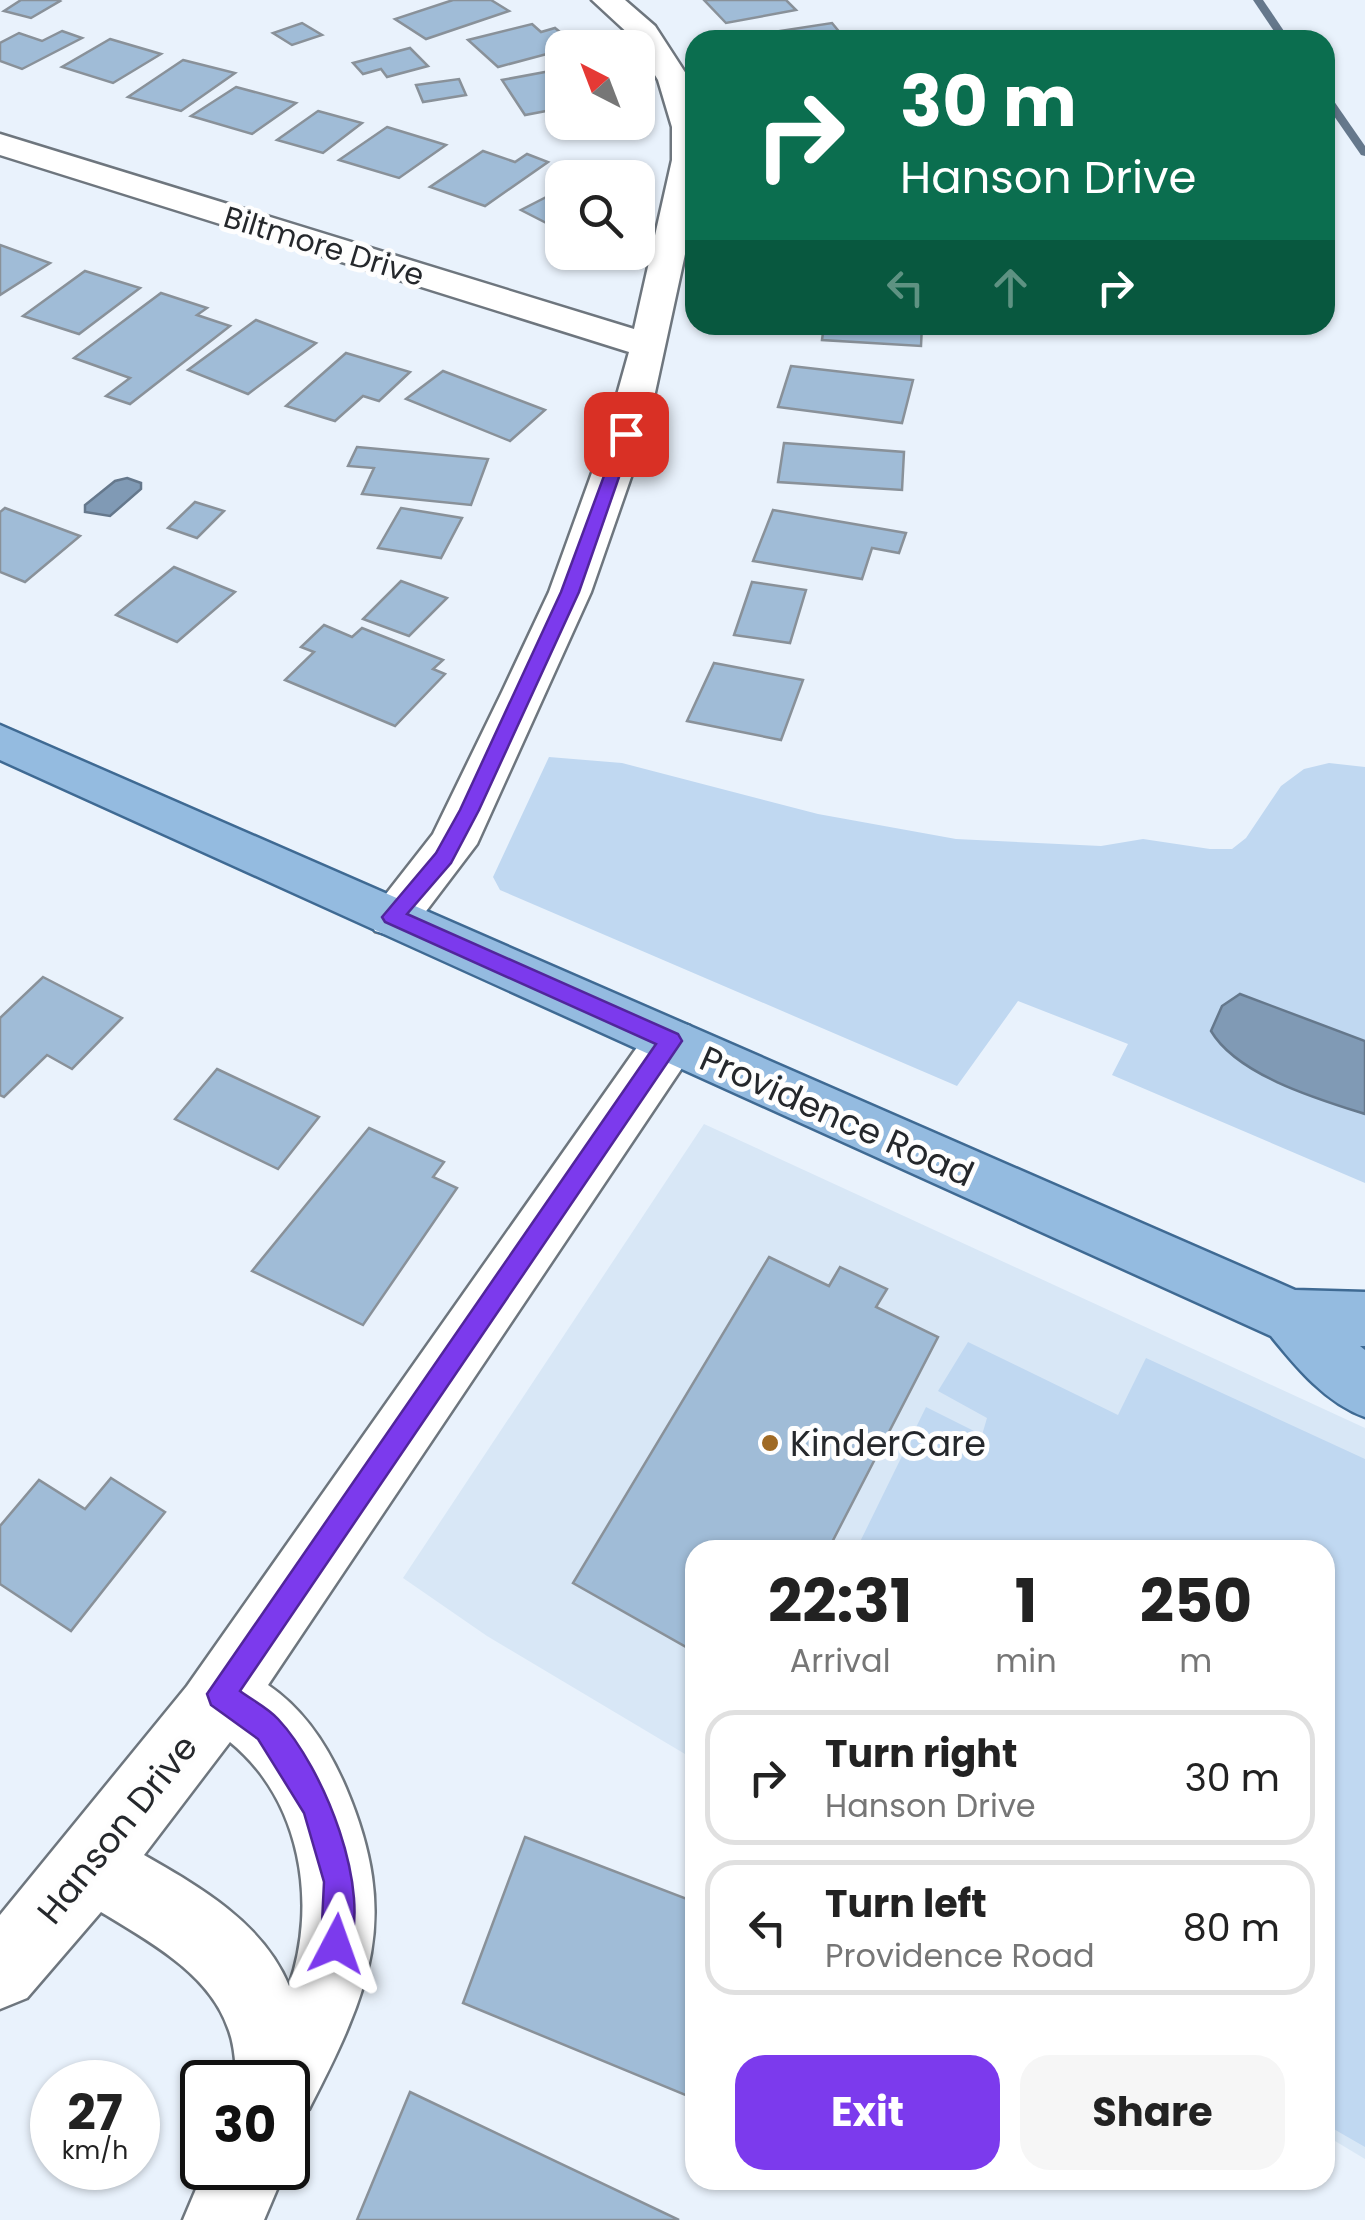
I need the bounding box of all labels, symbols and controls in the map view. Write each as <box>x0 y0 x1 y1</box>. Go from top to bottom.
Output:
north arrow <box>545 30 655 140</box>
map controls <box>545 30 655 270</box>
text: 30 m <box>900 52 1077 151</box>
icon: right <box>735 70 865 200</box>
text: Hanson Drive <box>900 146 1196 209</box>
button: search <box>545 160 655 270</box>
street label: Biltmore Drive <box>219 195 429 297</box>
icon: left <box>878 260 933 315</box>
icon: ahead <box>983 260 1038 315</box>
icon: right <box>1088 260 1143 315</box>
pin <box>584 392 669 477</box>
icon: arrive <box>599 407 654 462</box>
street label: Providence Road <box>692 1034 982 1198</box>
place label: KinderCare <box>790 1419 986 1468</box>
marker: KinderCare <box>759 1432 781 1454</box>
text: 22:31 <box>768 1559 912 1643</box>
text: 1 <box>1015 1559 1037 1643</box>
text: 250 <box>1140 1559 1252 1643</box>
text: Arrival <box>790 1638 891 1683</box>
text: min <box>995 1638 1057 1683</box>
text: m <box>1179 1638 1212 1683</box>
street label: Hanson Drive <box>25 1724 209 1934</box>
text: Turn right <box>825 1727 1017 1780</box>
icon: right <box>740 1750 795 1805</box>
text: 30 m <box>1184 1751 1280 1804</box>
text: Hanson Drive <box>825 1783 1036 1828</box>
text: Turn left <box>825 1877 987 1930</box>
position arrow <box>284 1892 388 1996</box>
icon: left <box>740 1900 795 1955</box>
text: 80 m <box>1183 1901 1280 1954</box>
text: Providence Road <box>825 1933 1095 1978</box>
button: Exit <box>735 2055 1000 2170</box>
button: Share <box>1020 2055 1285 2170</box>
speed limit sign: 30 <box>180 2060 310 2190</box>
text: 27 <box>67 2077 123 2148</box>
text: km/h <box>62 2133 128 2168</box>

